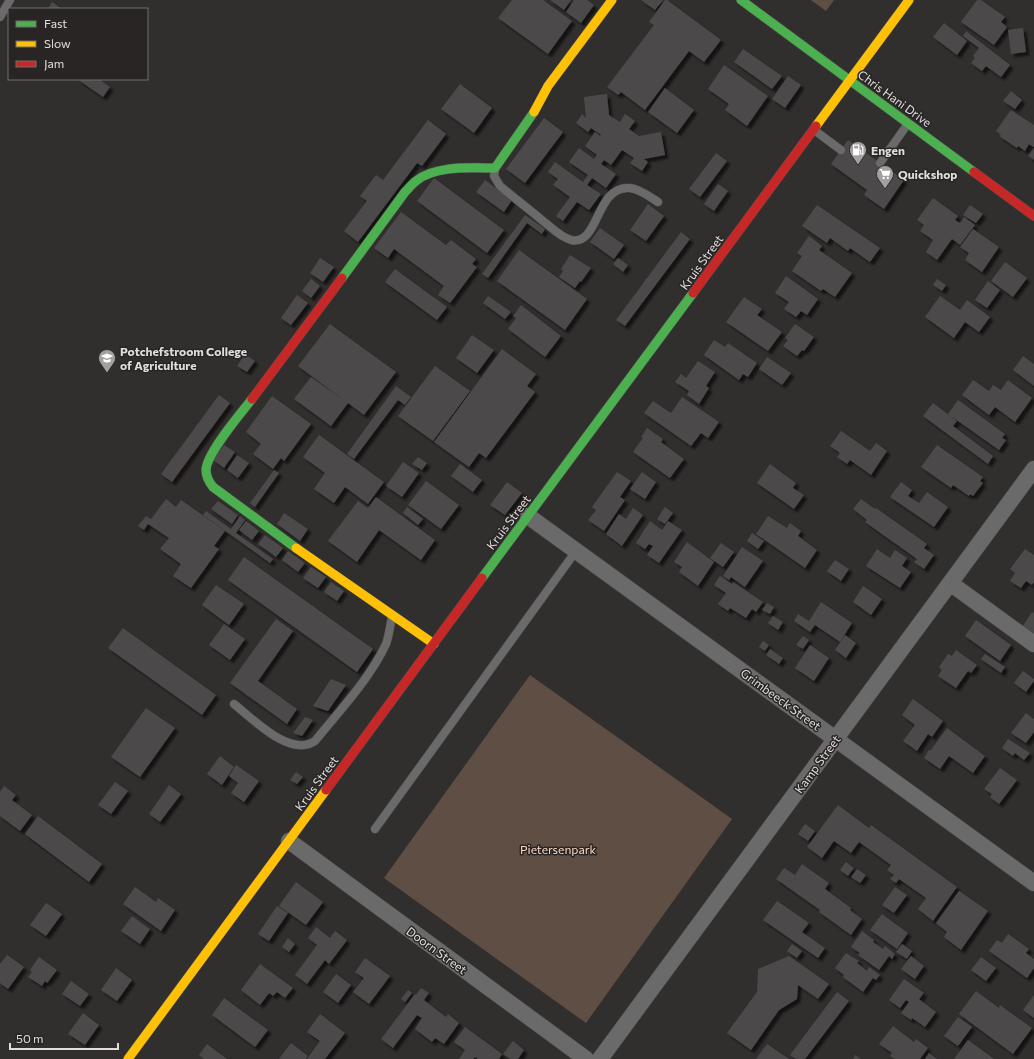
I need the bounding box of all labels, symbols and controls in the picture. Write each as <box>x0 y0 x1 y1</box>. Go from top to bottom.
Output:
legend <box>8 8 148 80</box>
text: Fast <box>44 16 67 30</box>
text: Slow <box>44 36 71 50</box>
text: Jam <box>44 56 64 71</box>
street label: Chris Hani Drive <box>856 67 934 129</box>
fuel station icon: Engen <box>848 140 868 165</box>
place label: Engen <box>871 143 905 157</box>
supermarket icon: Quickshop <box>875 164 895 189</box>
place label: Quickshop <box>898 167 957 181</box>
street label: Kruis Street <box>676 232 726 292</box>
place label: Potchefstroom College of Agriculture <box>120 344 247 372</box>
school or university icon: Potchefstroom College of Agriculture <box>97 348 117 373</box>
street label: Kruis Street <box>483 492 533 552</box>
street label: Grimbeeck Street <box>738 665 824 733</box>
street label: Kamp Street <box>791 732 843 796</box>
street label: Kruis Street <box>291 753 341 813</box>
park label: Pietersenpark <box>520 842 596 856</box>
street label: Doorn Street <box>404 923 470 977</box>
scale bar <box>10 1025 118 1051</box>
text: 50 m <box>16 1031 44 1045</box>

